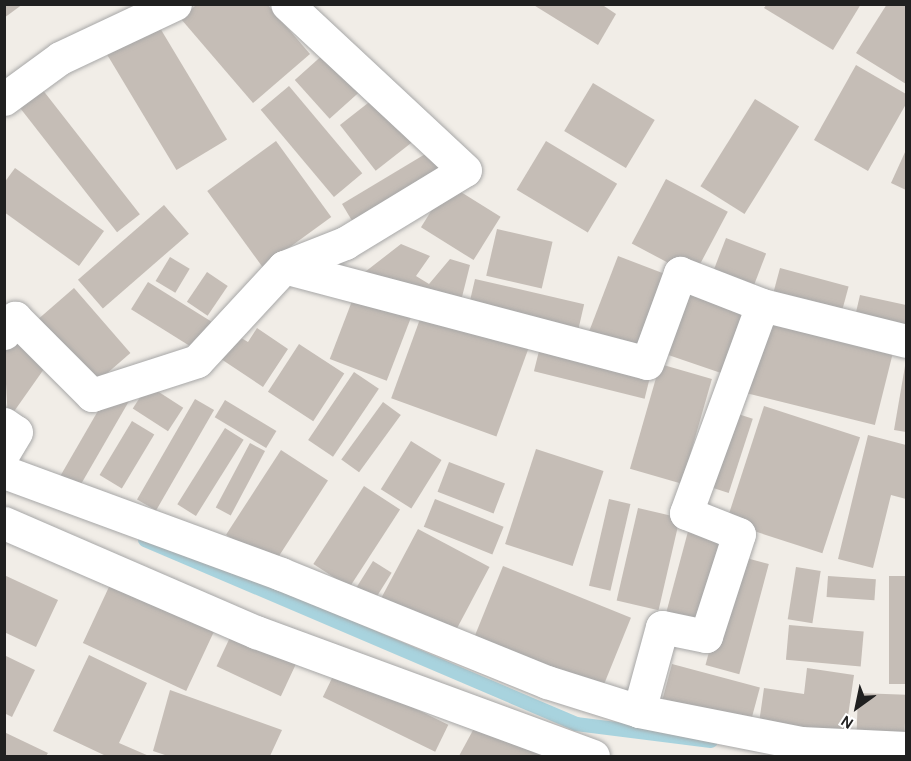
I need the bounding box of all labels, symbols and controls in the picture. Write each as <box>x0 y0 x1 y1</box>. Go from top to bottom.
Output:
north arrow <box>827 677 887 737</box>
text: N <box>837 711 857 734</box>

